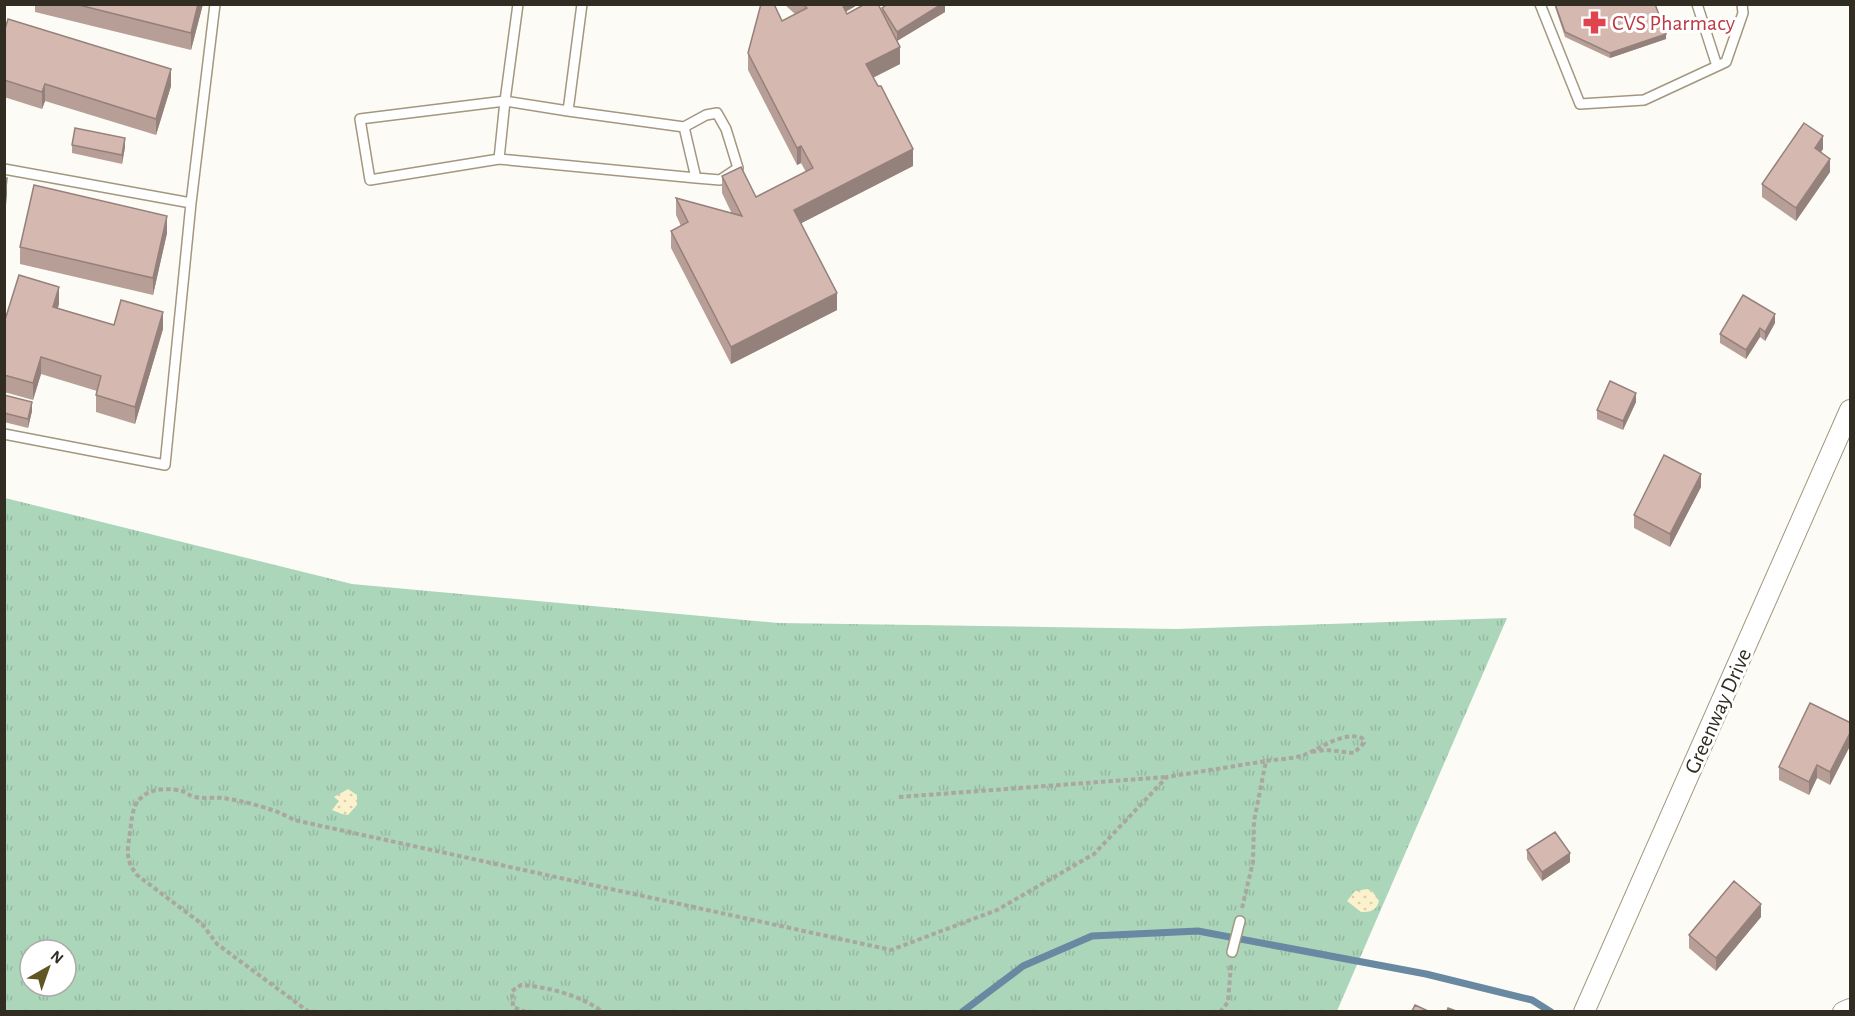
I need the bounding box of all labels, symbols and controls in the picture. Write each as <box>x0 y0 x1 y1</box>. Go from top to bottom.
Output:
pharmacy icon: CVS Pharmacy <box>1581 10 1607 36</box>
place label: CVS Pharmacy <box>1612 12 1736 34</box>
street label: Greenway Drive <box>1681 645 1755 777</box>
north arrow <box>18 938 78 998</box>
text: N <box>48 948 66 967</box>

